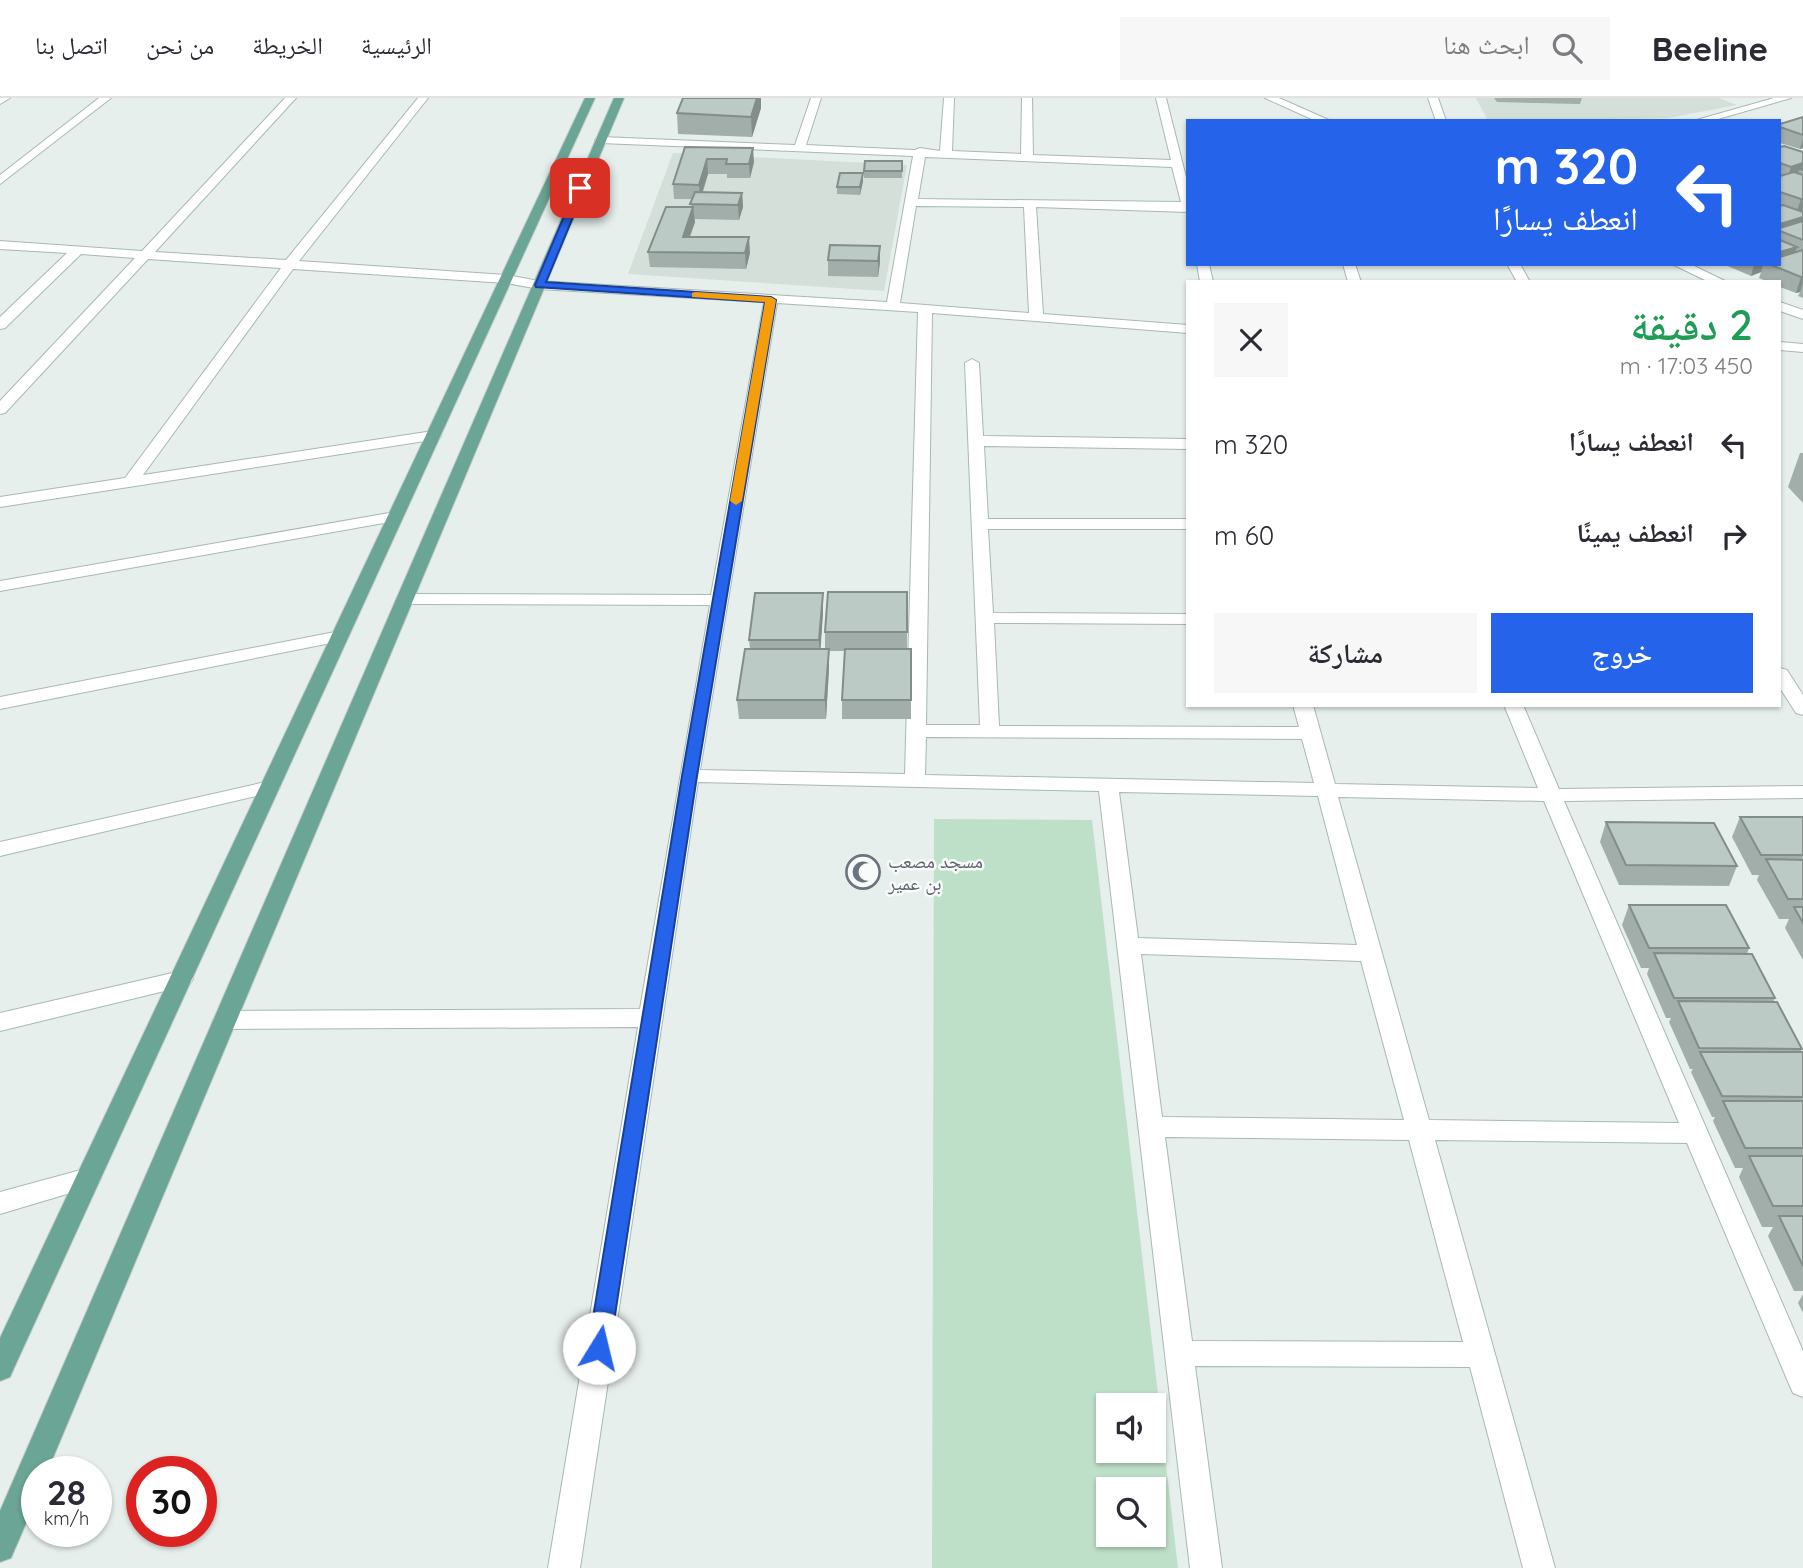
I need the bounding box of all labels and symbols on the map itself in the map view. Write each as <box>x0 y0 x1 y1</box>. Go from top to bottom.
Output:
pin <box>550 158 610 218</box>
place label: مسجد مصعب بن عمير <box>887 849 983 895</box>
mosque icon: مسجد مصعب بن عمير <box>844 853 882 891</box>
position arrow <box>562 1311 636 1385</box>
speed limit sign: 30 <box>126 1456 217 1547</box>

